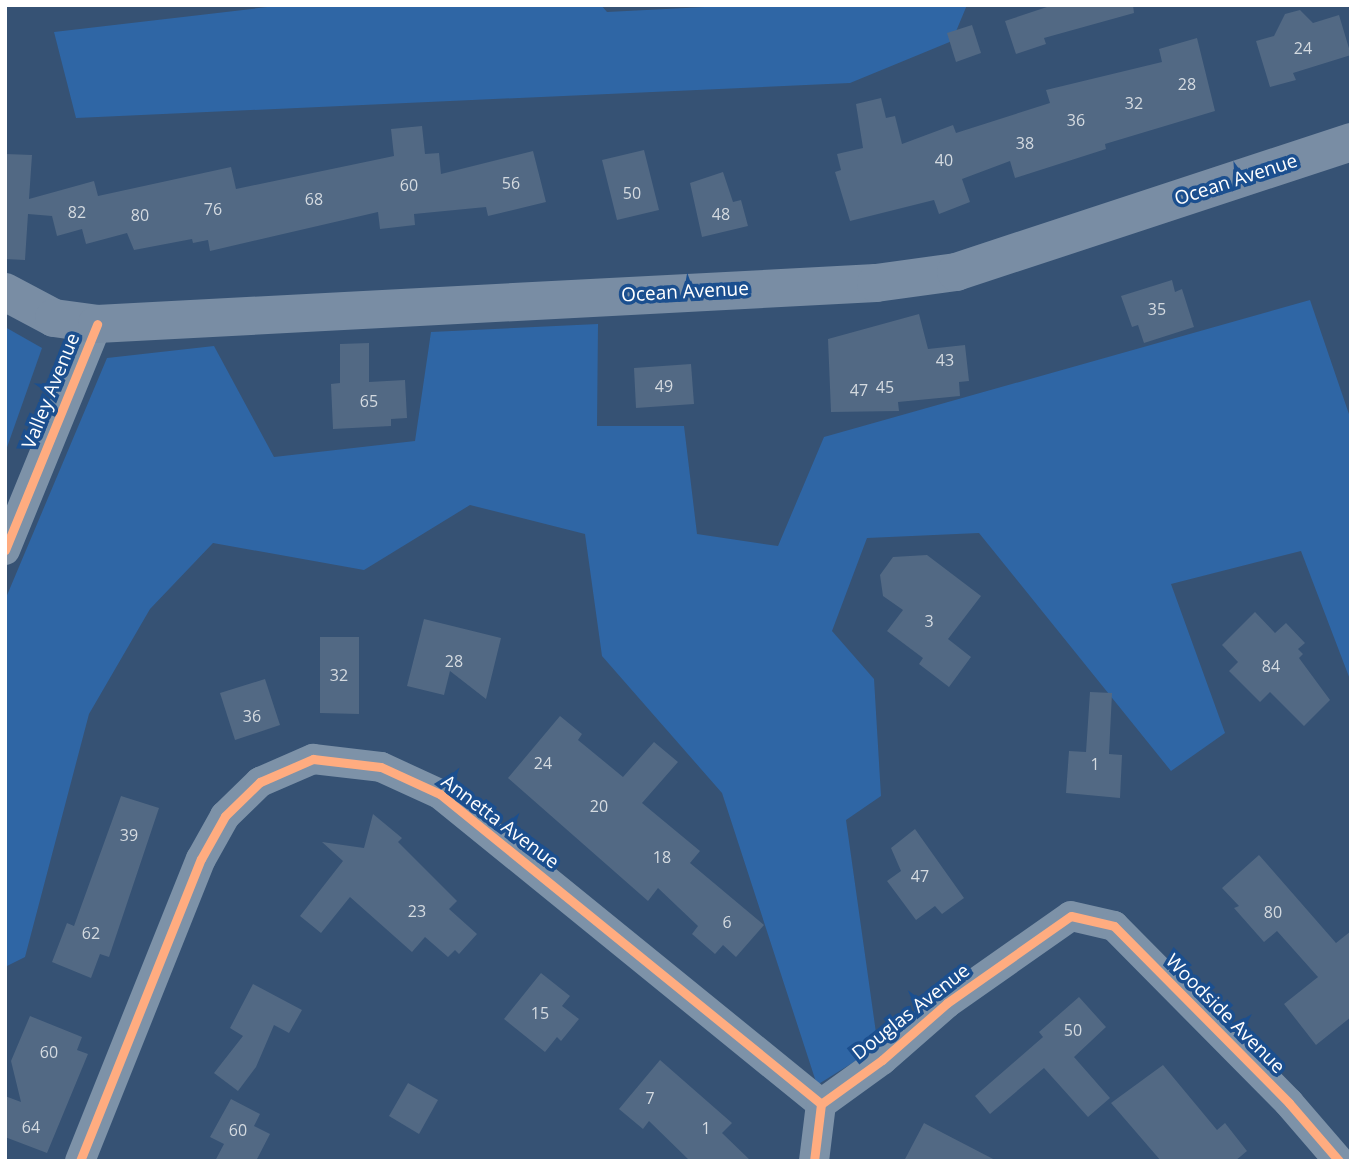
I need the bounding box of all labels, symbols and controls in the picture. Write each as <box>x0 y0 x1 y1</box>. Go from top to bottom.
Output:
house number: 24 <box>1294 38 1312 58</box>
house number: 28 <box>1178 74 1196 94</box>
house number: 32 <box>1125 93 1143 113</box>
house number: 36 <box>1067 110 1085 130</box>
house number: 38 <box>1016 133 1034 153</box>
street label: Ocean Avenue <box>1172 149 1300 211</box>
house number: 40 <box>935 150 953 170</box>
house number: 56 <box>502 173 520 193</box>
house number: 60 <box>400 175 418 195</box>
house number: 50 <box>623 183 641 203</box>
house number: 68 <box>305 189 323 209</box>
house number: 76 <box>204 199 222 219</box>
house number: 82 <box>68 202 86 222</box>
house number: 48 <box>712 204 730 224</box>
house number: 80 <box>131 205 149 225</box>
street label: Ocean Avenue <box>621 277 749 307</box>
house number: 35 <box>1148 299 1166 319</box>
street label: Valley Avenue <box>17 330 85 452</box>
house number: 43 <box>936 350 954 370</box>
house number: 49 <box>655 376 673 396</box>
house number: 45 <box>876 377 894 397</box>
house number: 47 <box>850 380 868 400</box>
house number: 65 <box>360 391 378 411</box>
house number: 3 <box>924 611 934 631</box>
house number: 28 <box>445 651 463 671</box>
house number: 84 <box>1262 656 1280 676</box>
house number: 32 <box>330 665 348 685</box>
house number: 36 <box>243 706 261 726</box>
house number: 24 <box>534 753 552 773</box>
house number: 1 <box>1090 754 1100 774</box>
street label: Annetta Avenue <box>437 770 563 874</box>
house number: 20 <box>590 796 608 816</box>
house number: 39 <box>120 825 138 845</box>
house number: 18 <box>653 847 671 867</box>
house number: 47 <box>911 866 929 886</box>
house number: 23 <box>408 901 426 921</box>
house number: 80 <box>1264 902 1282 922</box>
house number: 6 <box>722 912 732 932</box>
house number: 62 <box>82 923 100 943</box>
street label: Woodside Avenue <box>1161 950 1289 1078</box>
street label: Douglas Avenue <box>848 959 974 1065</box>
house number: 15 <box>531 1003 549 1023</box>
house number: 50 <box>1064 1020 1082 1040</box>
house number: 60 <box>40 1042 58 1062</box>
house number: 7 <box>645 1088 655 1108</box>
house number: 64 <box>22 1117 40 1137</box>
house number: 1 <box>701 1118 711 1138</box>
house number: 60 <box>229 1120 247 1140</box>

